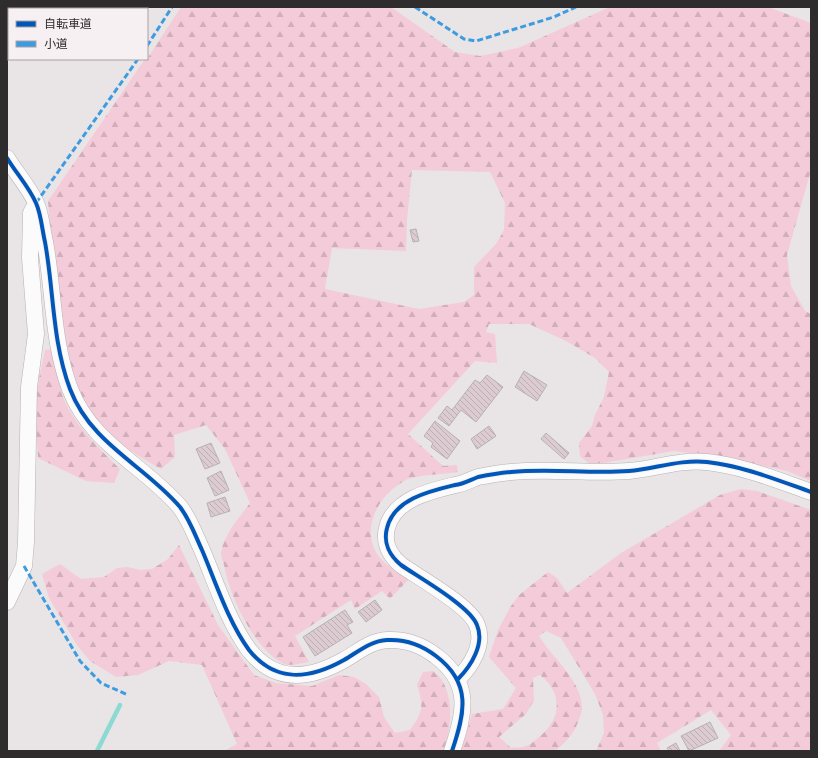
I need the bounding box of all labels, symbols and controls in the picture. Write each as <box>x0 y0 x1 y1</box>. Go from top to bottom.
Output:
legend <box>8 8 148 60</box>
text: 自転車道 <box>44 17 92 30</box>
text: 小道 <box>44 37 68 50</box>

